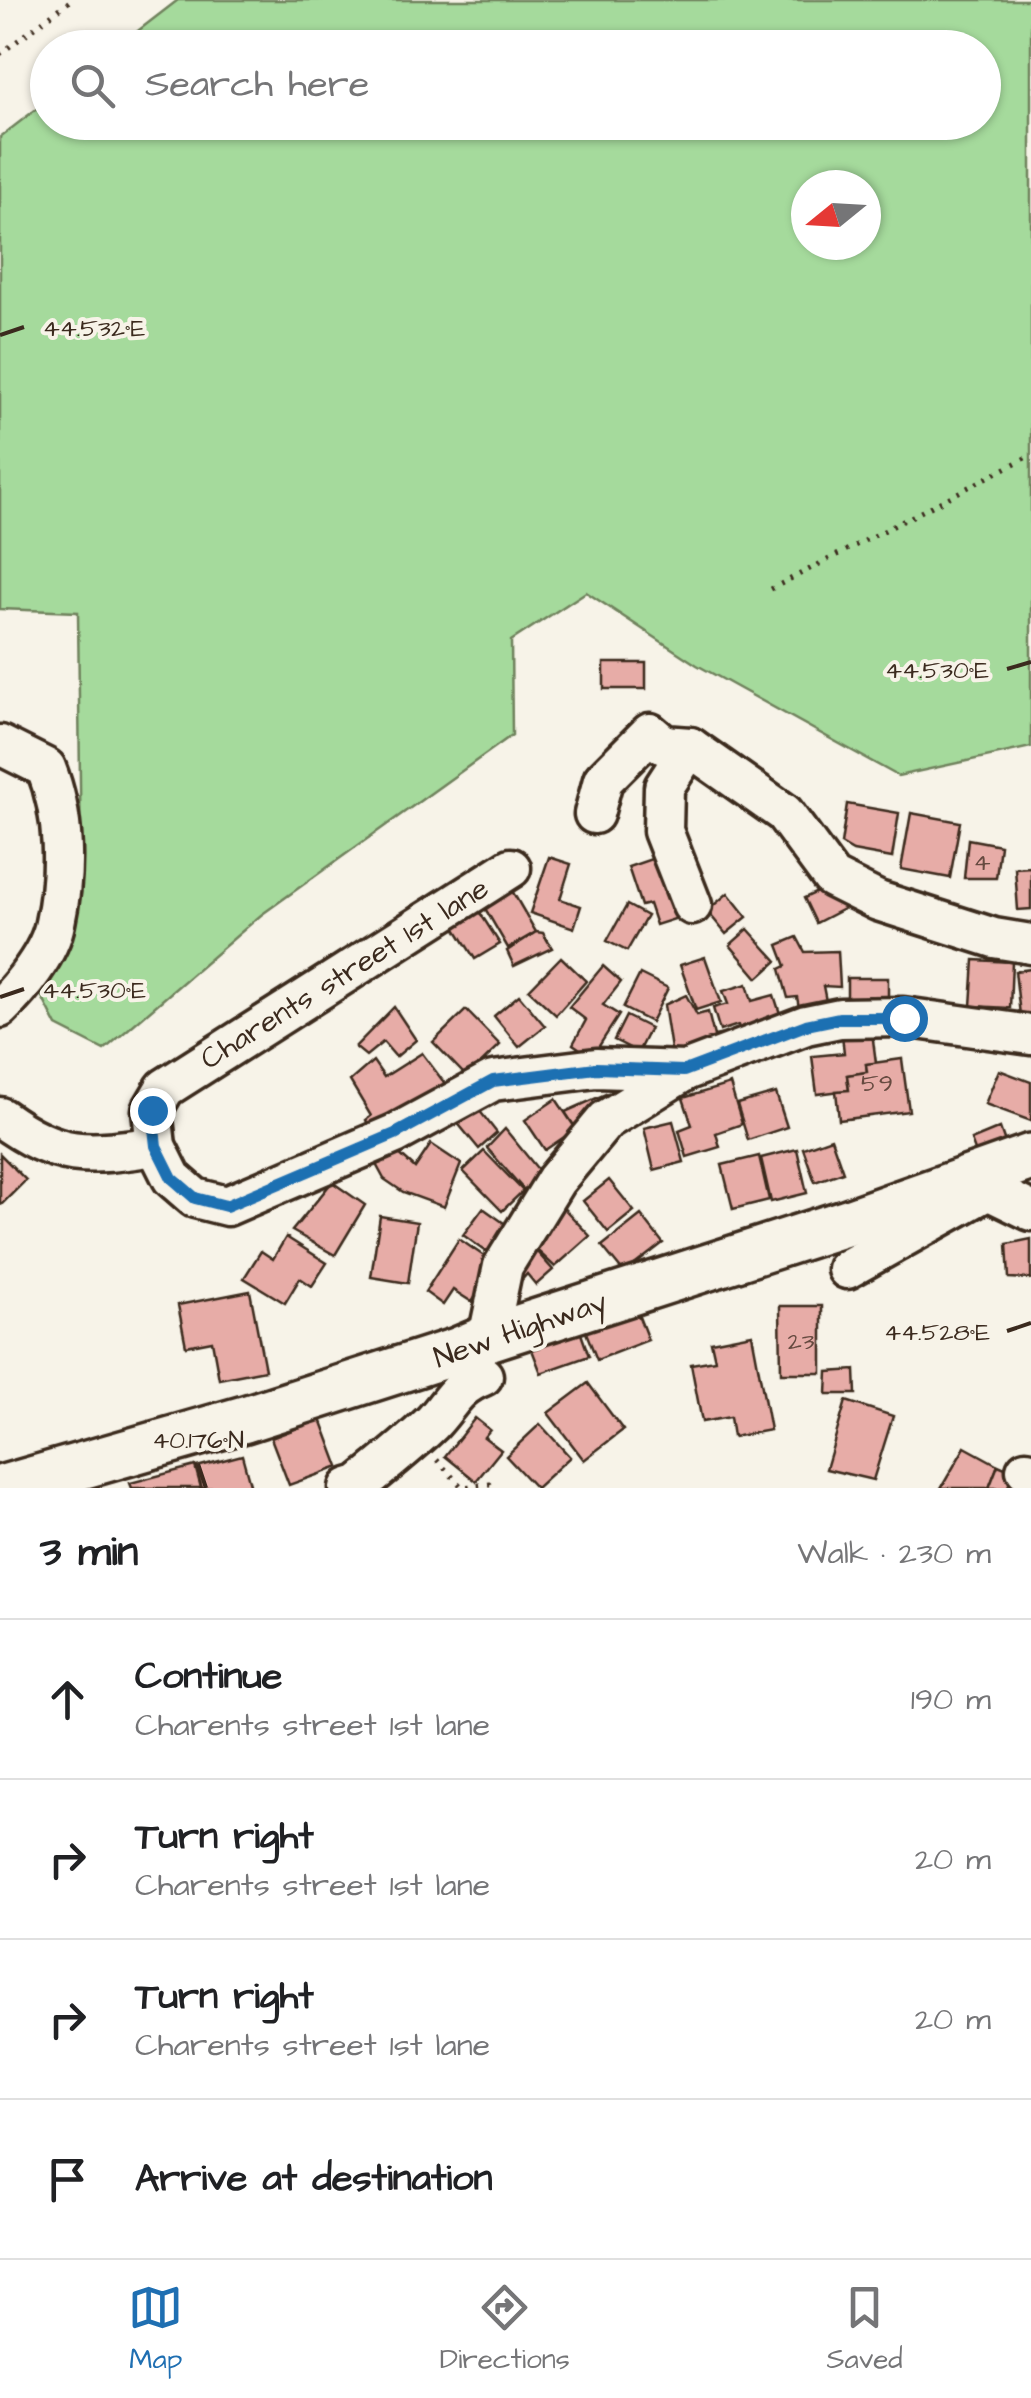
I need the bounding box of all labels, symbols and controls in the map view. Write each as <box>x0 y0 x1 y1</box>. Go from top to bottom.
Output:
search box <box>30 30 1001 140</box>
icon: search <box>65 58 120 113</box>
text: Search here <box>145 59 369 111</box>
north arrow <box>791 170 881 260</box>
text: 44.532°E <box>43 311 145 346</box>
text: 44.530°E <box>885 653 989 688</box>
house number: 4 <box>973 845 991 880</box>
street label: Charents street 1st lane <box>192 868 497 1080</box>
text: 44.530°E <box>42 973 146 1008</box>
route start <box>882 996 928 1042</box>
house number: 59 <box>861 1066 893 1101</box>
route end <box>130 1088 176 1134</box>
street label: New Highway <box>428 1281 613 1380</box>
text: 44.528°E <box>884 1315 990 1350</box>
house number: 23 <box>787 1324 815 1359</box>
text: 40.176°N <box>152 1423 244 1458</box>
text: 3 min <box>40 1524 138 1582</box>
text: Walk · 230 m <box>797 1531 991 1576</box>
text: Continue <box>135 1651 282 1703</box>
icon: ahead <box>40 1672 95 1727</box>
text: 190 m <box>911 1677 991 1722</box>
text: Charents street 1st lane <box>135 1703 490 1748</box>
text: Turn right <box>135 1811 314 1863</box>
icon: right <box>40 1832 95 1887</box>
text: 20 m <box>915 1837 991 1882</box>
text: Charents street 1st lane <box>135 1863 490 1908</box>
text: Turn right <box>135 1971 314 2023</box>
icon: right <box>40 1992 95 2047</box>
text: 20 m <box>915 1997 991 2042</box>
text: Charents street 1st lane <box>135 2023 490 2068</box>
icon: arrive <box>40 2152 95 2207</box>
text: Arrive at destination <box>135 2153 492 2205</box>
tab: Map <box>128 2280 183 2379</box>
tab: Directions <box>440 2280 570 2379</box>
tab: Saved <box>826 2280 903 2379</box>

